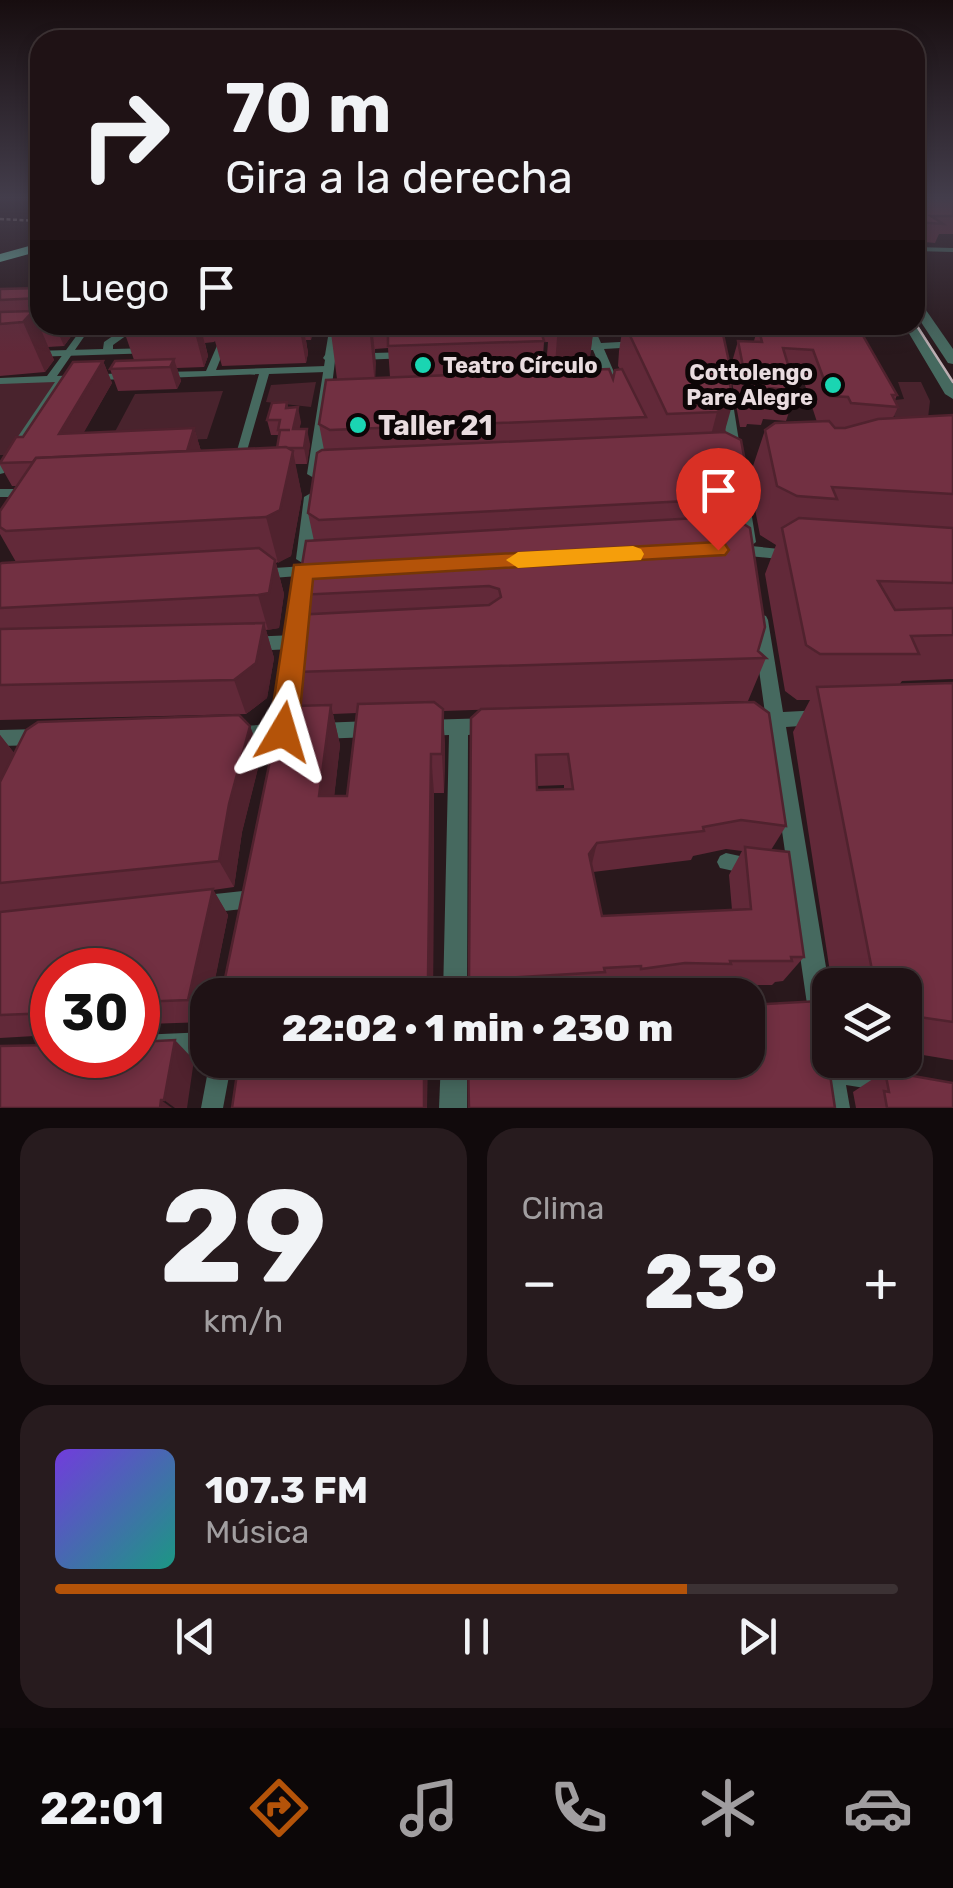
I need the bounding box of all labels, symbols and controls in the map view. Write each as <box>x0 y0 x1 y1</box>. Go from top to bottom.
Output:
text: 70 m <box>225 67 392 150</box>
icon: right <box>60 70 190 200</box>
text: Gira a la derecha <box>225 151 573 204</box>
icon: arrive <box>189 260 244 315</box>
text: Luego <box>60 265 169 311</box>
place label: Teatro Círculo <box>443 352 598 379</box>
marker: Teatro Círculo <box>412 354 434 376</box>
place label: Cottolengo Pare Alegre <box>686 359 813 411</box>
marker: Cottolengo Pare Alegre <box>822 374 844 396</box>
place label: Taller 21 <box>378 409 493 442</box>
marker: Taller 21 <box>347 414 369 436</box>
pin <box>676 448 761 551</box>
icon: arrive <box>691 463 746 518</box>
position arrow <box>231 680 335 784</box>
speed limit sign: 30 <box>30 948 160 1078</box>
map controls <box>812 968 922 1078</box>
button: layers <box>812 968 922 1078</box>
text: 22:02 · 1 min · 230 m <box>282 1005 673 1051</box>
text: 29 <box>159 1159 327 1314</box>
text: Clima <box>522 1189 604 1227</box>
text: 23° <box>644 1238 777 1327</box>
text: − <box>522 1250 557 1315</box>
text: + <box>864 1250 898 1315</box>
text: km/h <box>203 1302 283 1340</box>
text: 107.3 FM <box>205 1467 368 1513</box>
text: Música <box>205 1513 309 1551</box>
icon: previous <box>168 1609 223 1664</box>
icon: pause <box>449 1609 504 1664</box>
icon: next <box>730 1609 785 1664</box>
icon: directions <box>244 1773 314 1843</box>
icon: music <box>394 1773 464 1843</box>
icon: phone <box>544 1773 614 1843</box>
icon: climate <box>693 1773 763 1843</box>
icon: car <box>843 1773 913 1843</box>
text: 22:01 <box>40 1782 164 1835</box>

